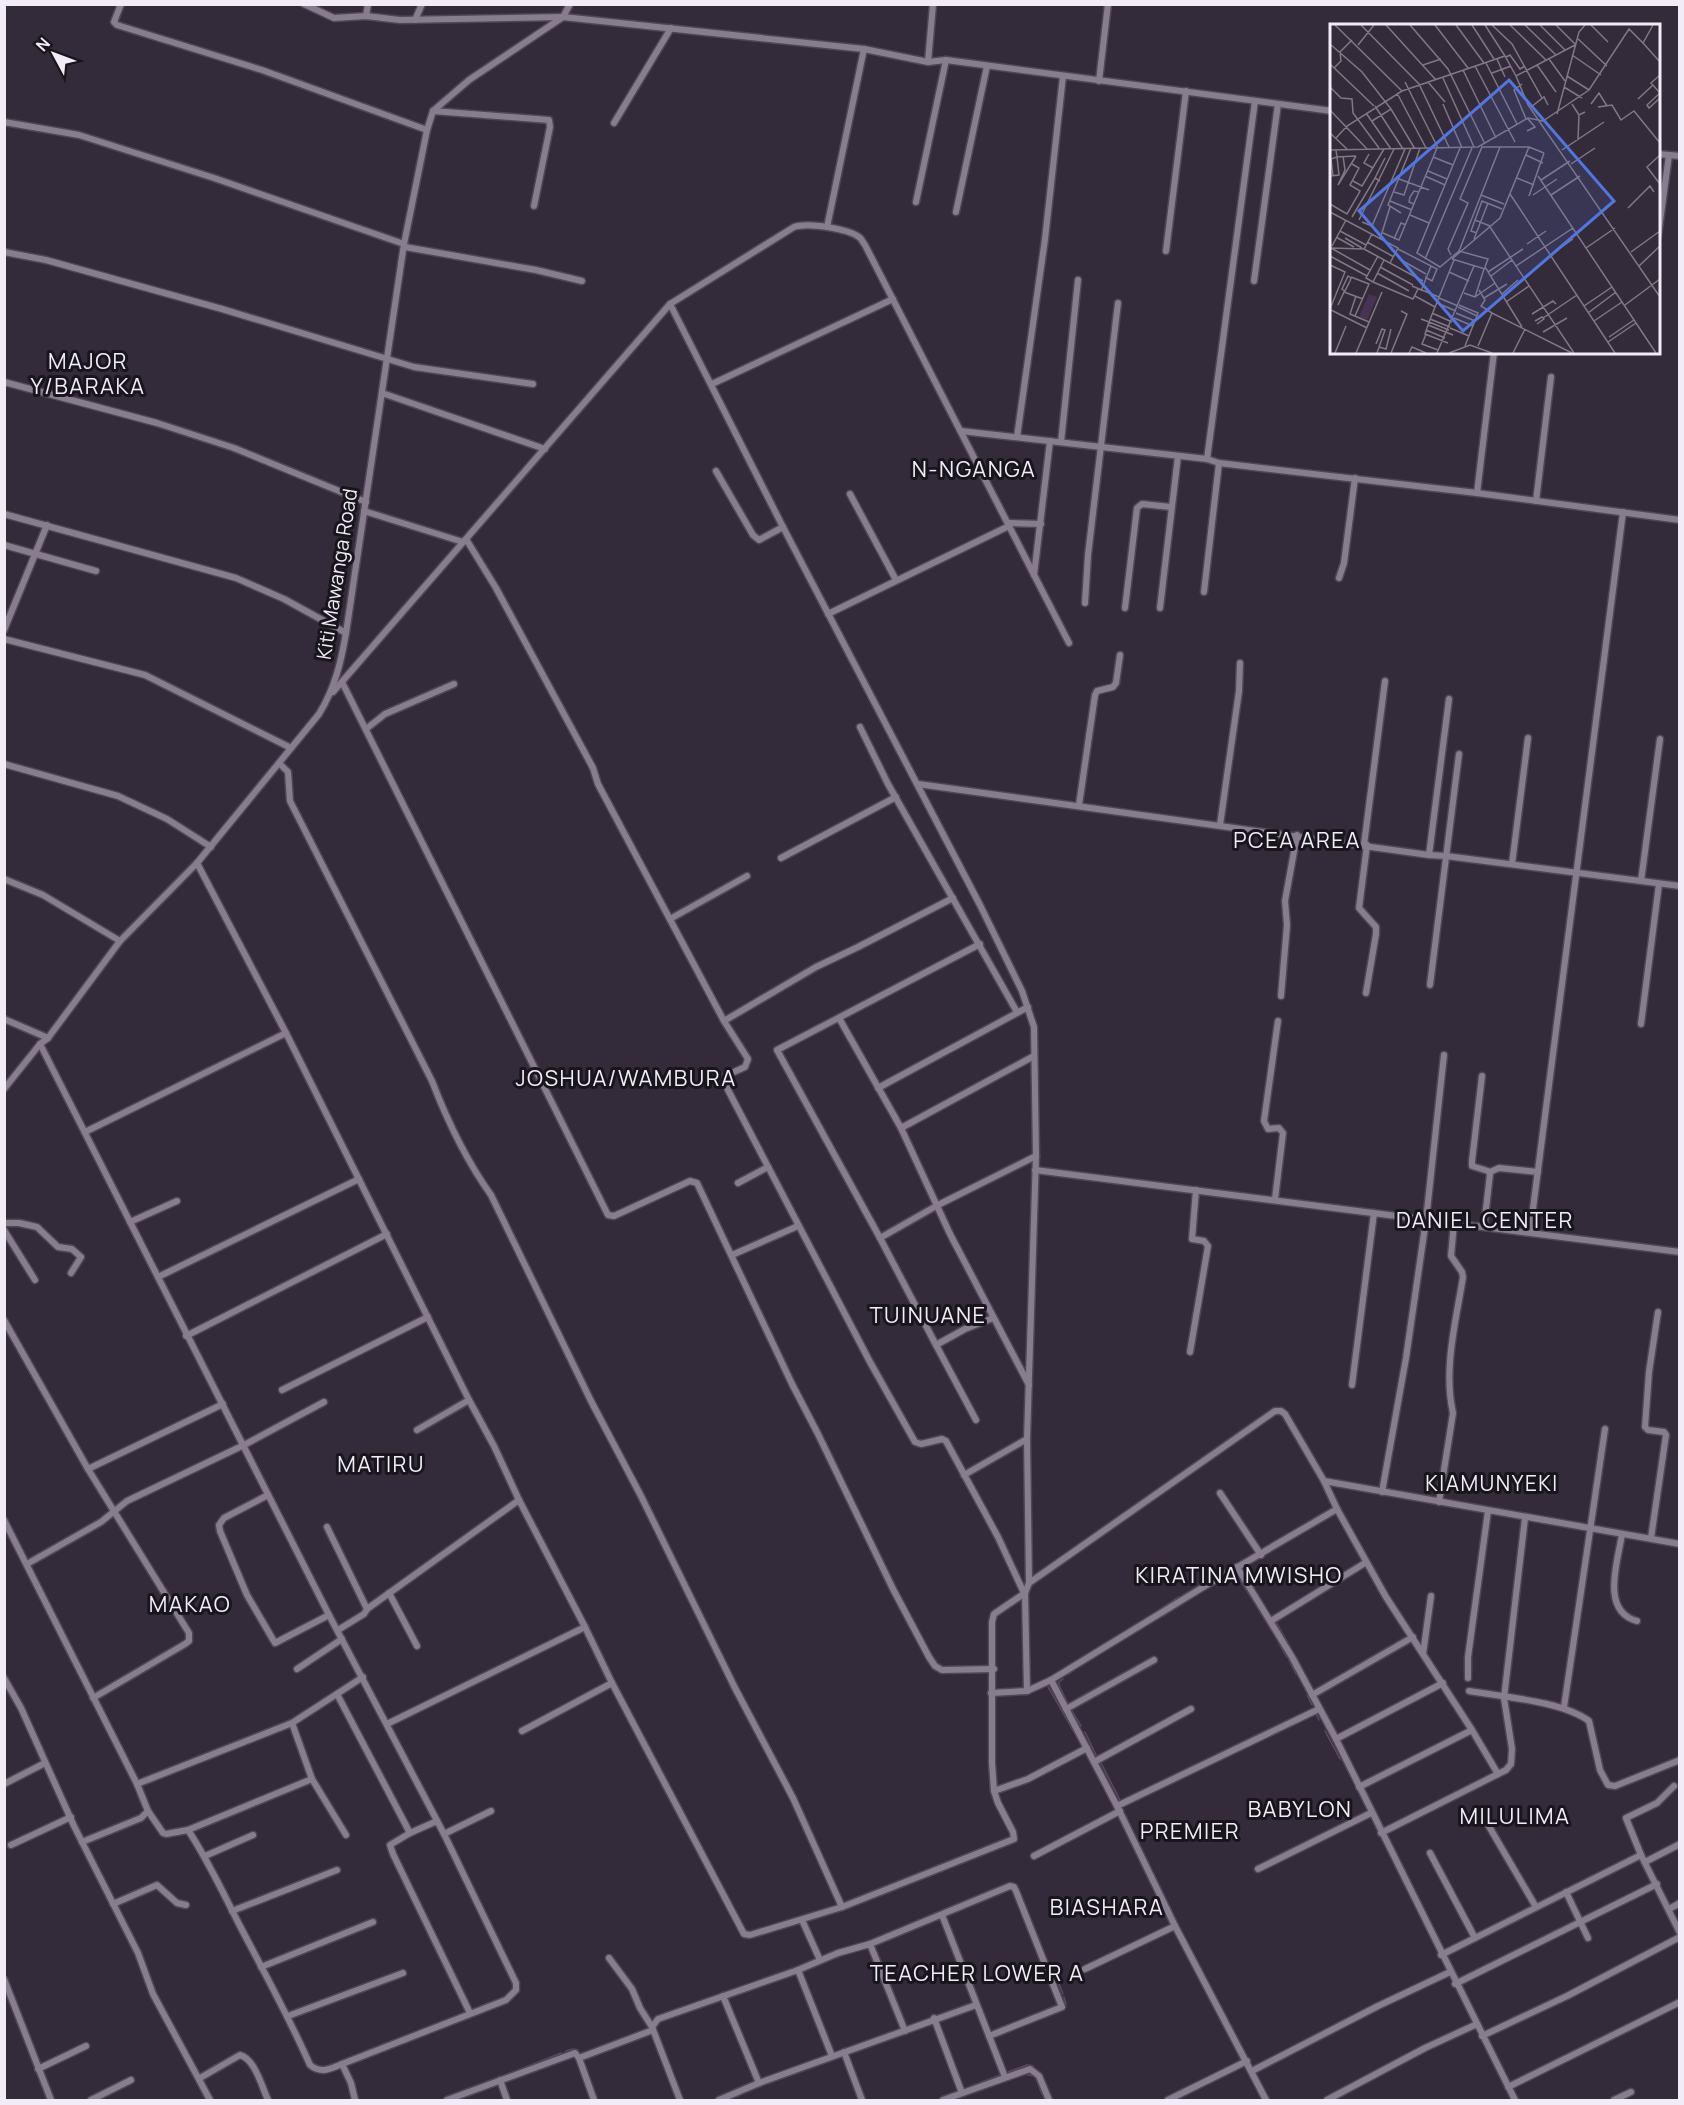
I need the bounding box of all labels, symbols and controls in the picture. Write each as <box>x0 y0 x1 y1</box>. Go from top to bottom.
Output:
north arrow <box>24 24 84 84</box>
inset map <box>1330 24 1660 354</box>
text: N <box>31 33 55 56</box>
district label: MAJOR Y/BARAKA <box>31 346 145 401</box>
district label: N-NGANGA <box>912 454 1036 484</box>
street label: Kiti Mawanga Road <box>310 486 363 661</box>
district label: PCEA AREA <box>1233 825 1361 855</box>
district label: JOSHUA/WAMBURA <box>515 1063 737 1093</box>
district label: DANIEL CENTER <box>1396 1205 1574 1235</box>
district label: TUINUANE <box>869 1300 987 1330</box>
district label: MATIRU <box>337 1449 425 1479</box>
district label: KIAMUNYEKI <box>1425 1469 1559 1497</box>
district label: KIRATINA MWISHO <box>1135 1560 1343 1590</box>
district label: MAKAO <box>149 1589 231 1619</box>
district label: BABYLON <box>1248 1794 1352 1824</box>
district label: MILULIMA <box>1459 1801 1571 1831</box>
district label: PREMIER <box>1140 1816 1240 1846</box>
district label: BIASHARA <box>1050 1892 1164 1922</box>
district label: TEACHER LOWER A <box>870 1958 1084 1988</box>

